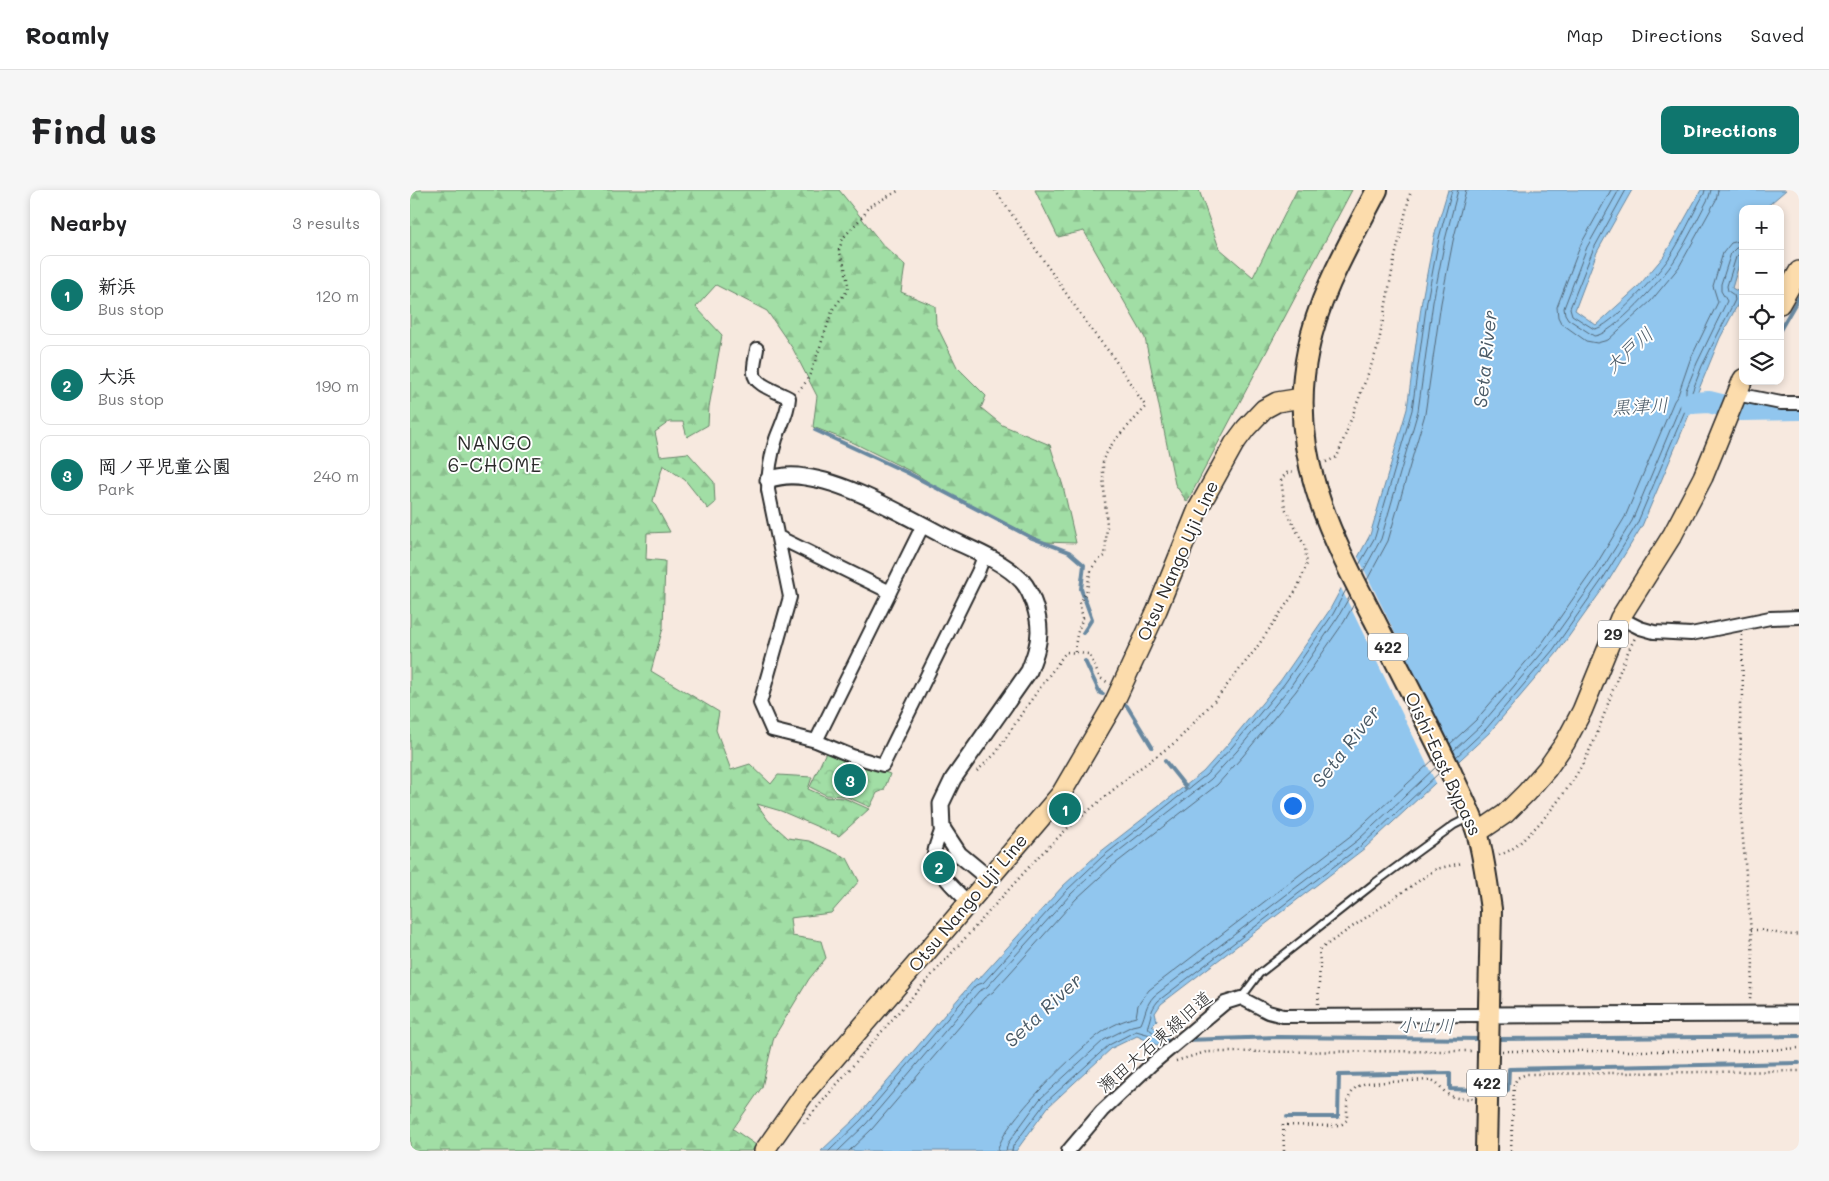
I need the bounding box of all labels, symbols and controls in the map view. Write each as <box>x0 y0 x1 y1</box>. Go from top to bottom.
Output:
text: Roamly <box>25 19 109 50</box>
text: Map <box>1566 23 1603 47</box>
text: Directions <box>1631 23 1723 47</box>
text: Saved <box>1751 23 1804 47</box>
button: Directions <box>1661 106 1799 154</box>
text: Find us <box>30 107 157 153</box>
map controls <box>1739 205 1784 385</box>
button: + <box>1739 205 1784 250</box>
text: Nearby <box>50 209 127 236</box>
text: 3 results <box>292 212 360 233</box>
button: − <box>1739 250 1784 295</box>
text: 新浜 <box>98 273 136 298</box>
text: 1 <box>63 285 71 306</box>
text: 120 m <box>315 285 359 306</box>
button: locate <box>1739 295 1784 340</box>
text: Bus stop <box>98 298 164 319</box>
water label: Seta River <box>1467 309 1502 409</box>
water label: 大戸川 <box>1599 321 1658 378</box>
button: layers <box>1739 340 1784 385</box>
text: 大浜 <box>98 363 136 388</box>
text: 2 <box>63 375 71 396</box>
text: 190 m <box>315 375 359 396</box>
text: Bus stop <box>98 388 164 409</box>
water label: 黒津川 <box>1611 392 1669 419</box>
district label: NANGO 6-CHOME <box>448 430 542 477</box>
text: 岡ノ平児童公園 <box>98 453 231 478</box>
text: 3 <box>62 465 72 486</box>
text: 240 m <box>313 465 359 486</box>
street label: Otsu Nango Uji Line <box>1131 477 1223 645</box>
text: Park <box>98 478 134 499</box>
road number: 29 <box>1598 620 1628 648</box>
road number: 422 <box>1368 634 1408 661</box>
street label: Oishi-East Bypass <box>1400 688 1488 839</box>
water label: Seta River <box>1306 699 1386 792</box>
pin: 3 <box>834 761 866 799</box>
pin: 1 <box>1049 790 1081 828</box>
your location <box>1280 793 1306 819</box>
street label: Otsu Nango Uji Line <box>902 828 1032 976</box>
pin: 2 <box>923 848 955 886</box>
water label: Seta River <box>998 967 1087 1052</box>
street label: 瀬田大石東線旧道 <box>1092 985 1217 1098</box>
water label: 小山川 <box>1397 1012 1455 1037</box>
road number: 422 <box>1467 1070 1507 1096</box>

